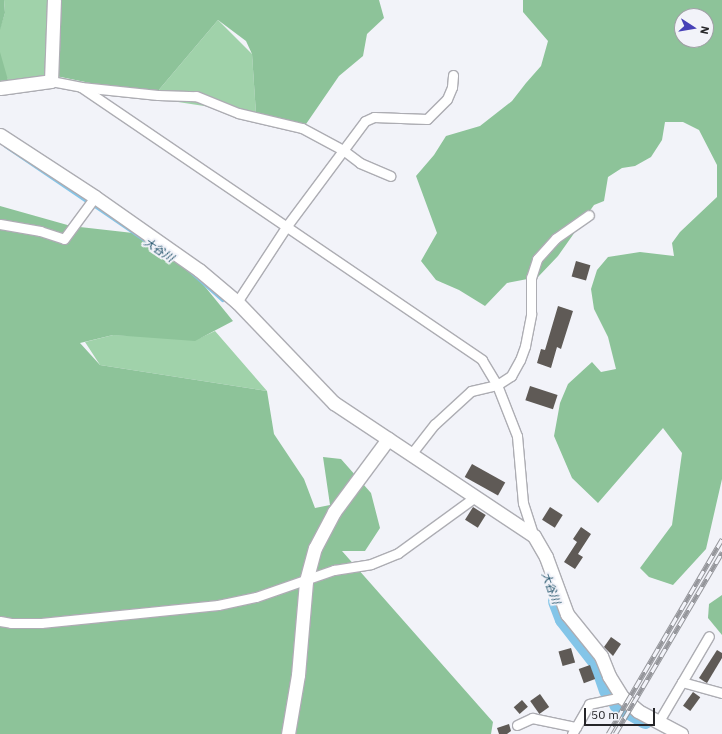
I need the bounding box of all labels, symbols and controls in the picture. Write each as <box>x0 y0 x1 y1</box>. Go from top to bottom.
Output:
north arrow <box>674 8 714 48</box>
text: N <box>697 25 712 36</box>
water label: 大谷川 <box>142 235 176 265</box>
water label: 大谷川 <box>539 570 563 606</box>
scale bar <box>586 700 657 726</box>
text: 50 m <box>591 707 619 722</box>

